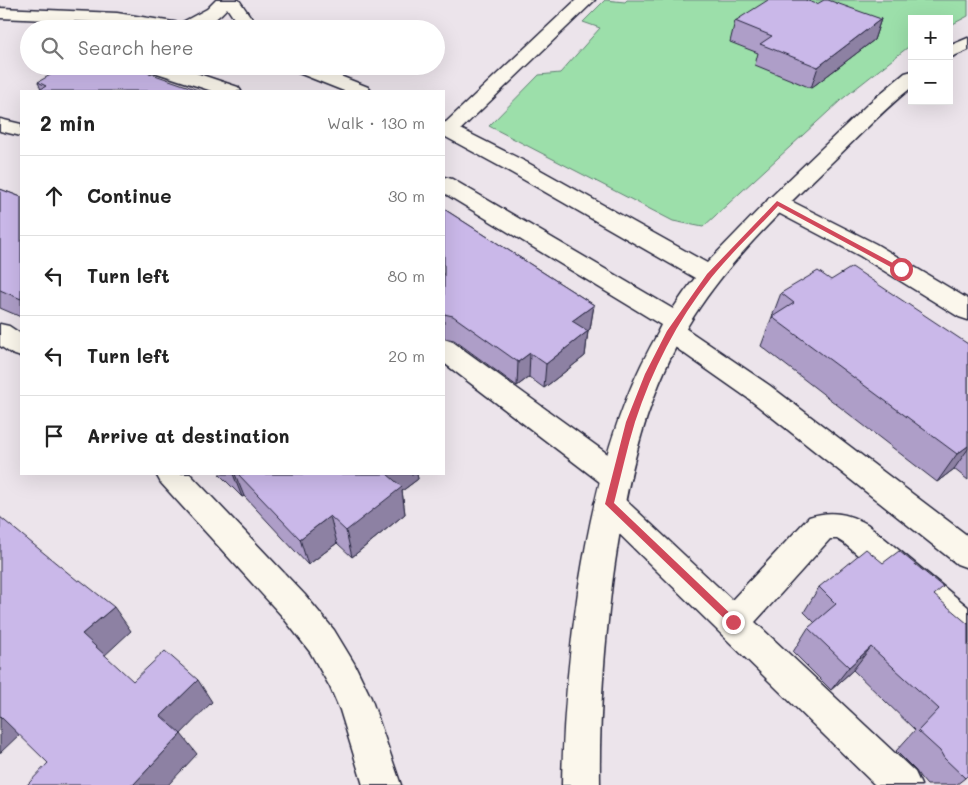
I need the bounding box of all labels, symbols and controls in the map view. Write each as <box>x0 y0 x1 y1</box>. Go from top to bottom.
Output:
map controls <box>908 15 953 105</box>
button: + <box>908 15 953 60</box>
search box <box>20 20 445 75</box>
icon: search <box>38 34 66 62</box>
text: Search here <box>78 35 194 60</box>
button: − <box>908 60 953 105</box>
text: 2 min <box>40 109 95 136</box>
text: Walk · 130 m <box>327 112 425 133</box>
icon: ahead <box>40 182 68 210</box>
text: Continue <box>87 183 172 208</box>
text: 30 m <box>388 185 425 206</box>
route start <box>890 258 913 281</box>
icon: left <box>40 262 68 290</box>
text: Turn left <box>87 263 170 288</box>
text: 80 m <box>388 265 425 286</box>
icon: left <box>40 342 68 370</box>
text: Turn left <box>87 343 170 368</box>
text: 20 m <box>388 345 425 366</box>
icon: arrive <box>40 422 68 450</box>
text: Arrive at destination <box>87 423 290 448</box>
route end <box>722 611 745 634</box>

